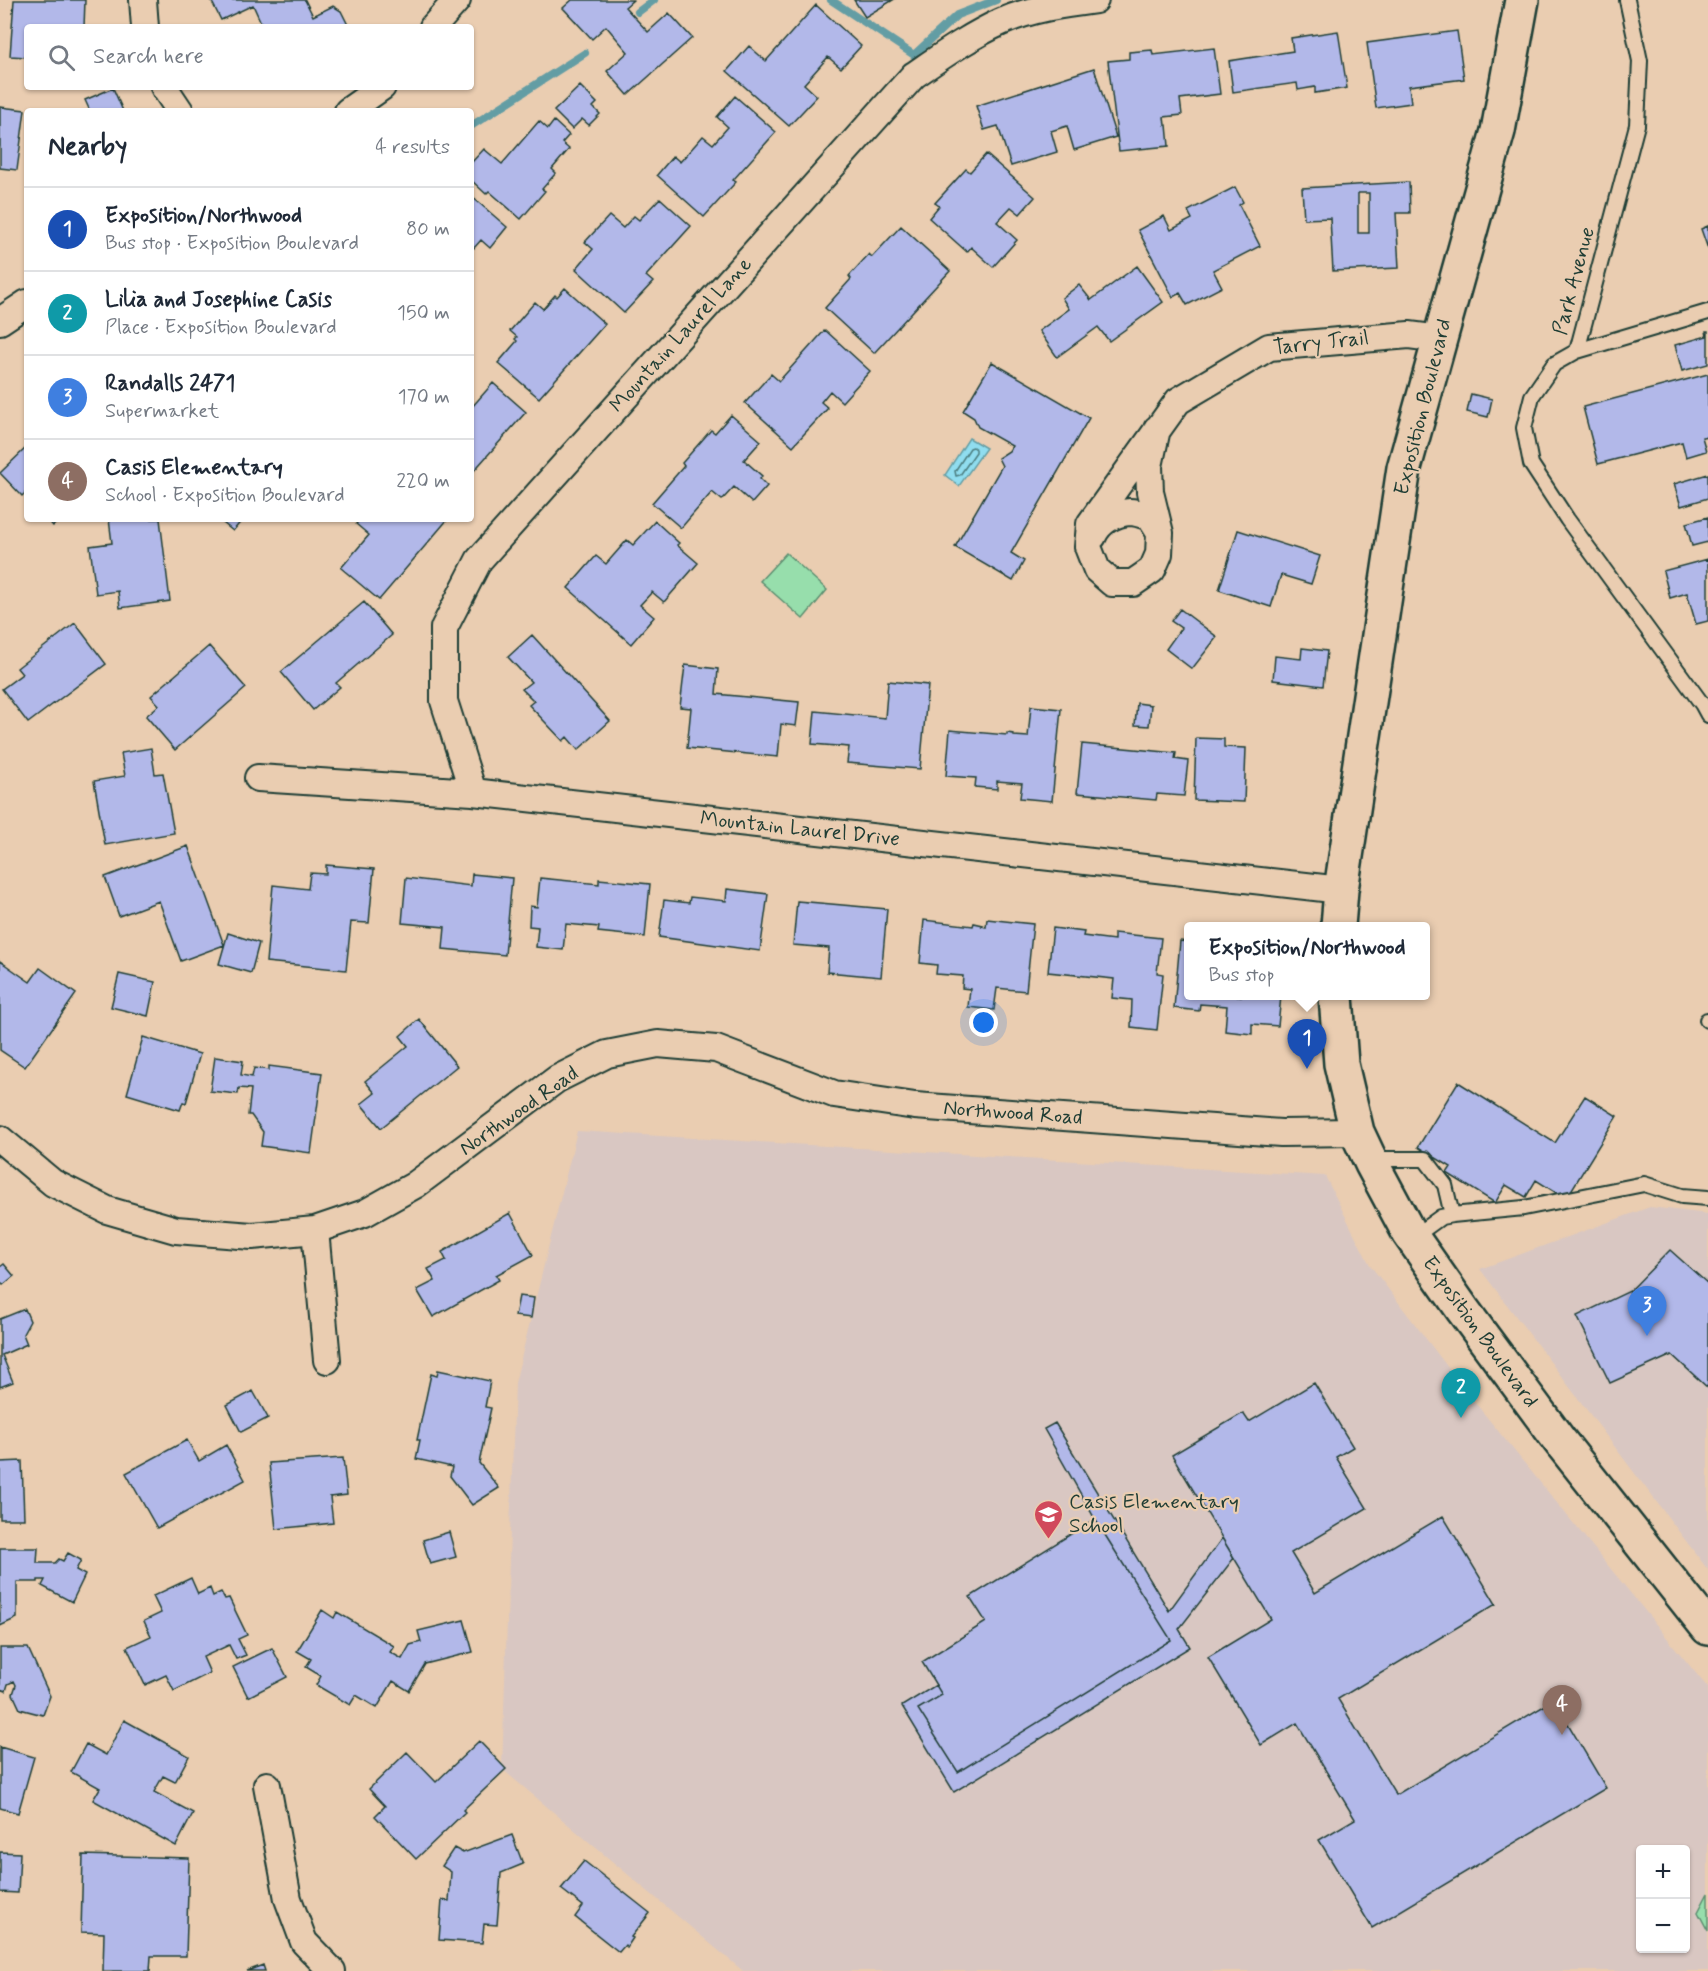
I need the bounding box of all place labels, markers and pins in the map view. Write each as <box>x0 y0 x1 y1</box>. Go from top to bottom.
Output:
pin: 1 <box>1288 1020 1326 1069</box>
pin: 3 <box>1628 1286 1666 1336</box>
pin: 2 <box>1442 1368 1480 1418</box>
place label: Casis Elementary School <box>1069 1488 1239 1540</box>
school or university icon: Casis Elementary School <box>1032 1498 1064 1540</box>
pin: 4 <box>1542 1686 1582 1735</box>

